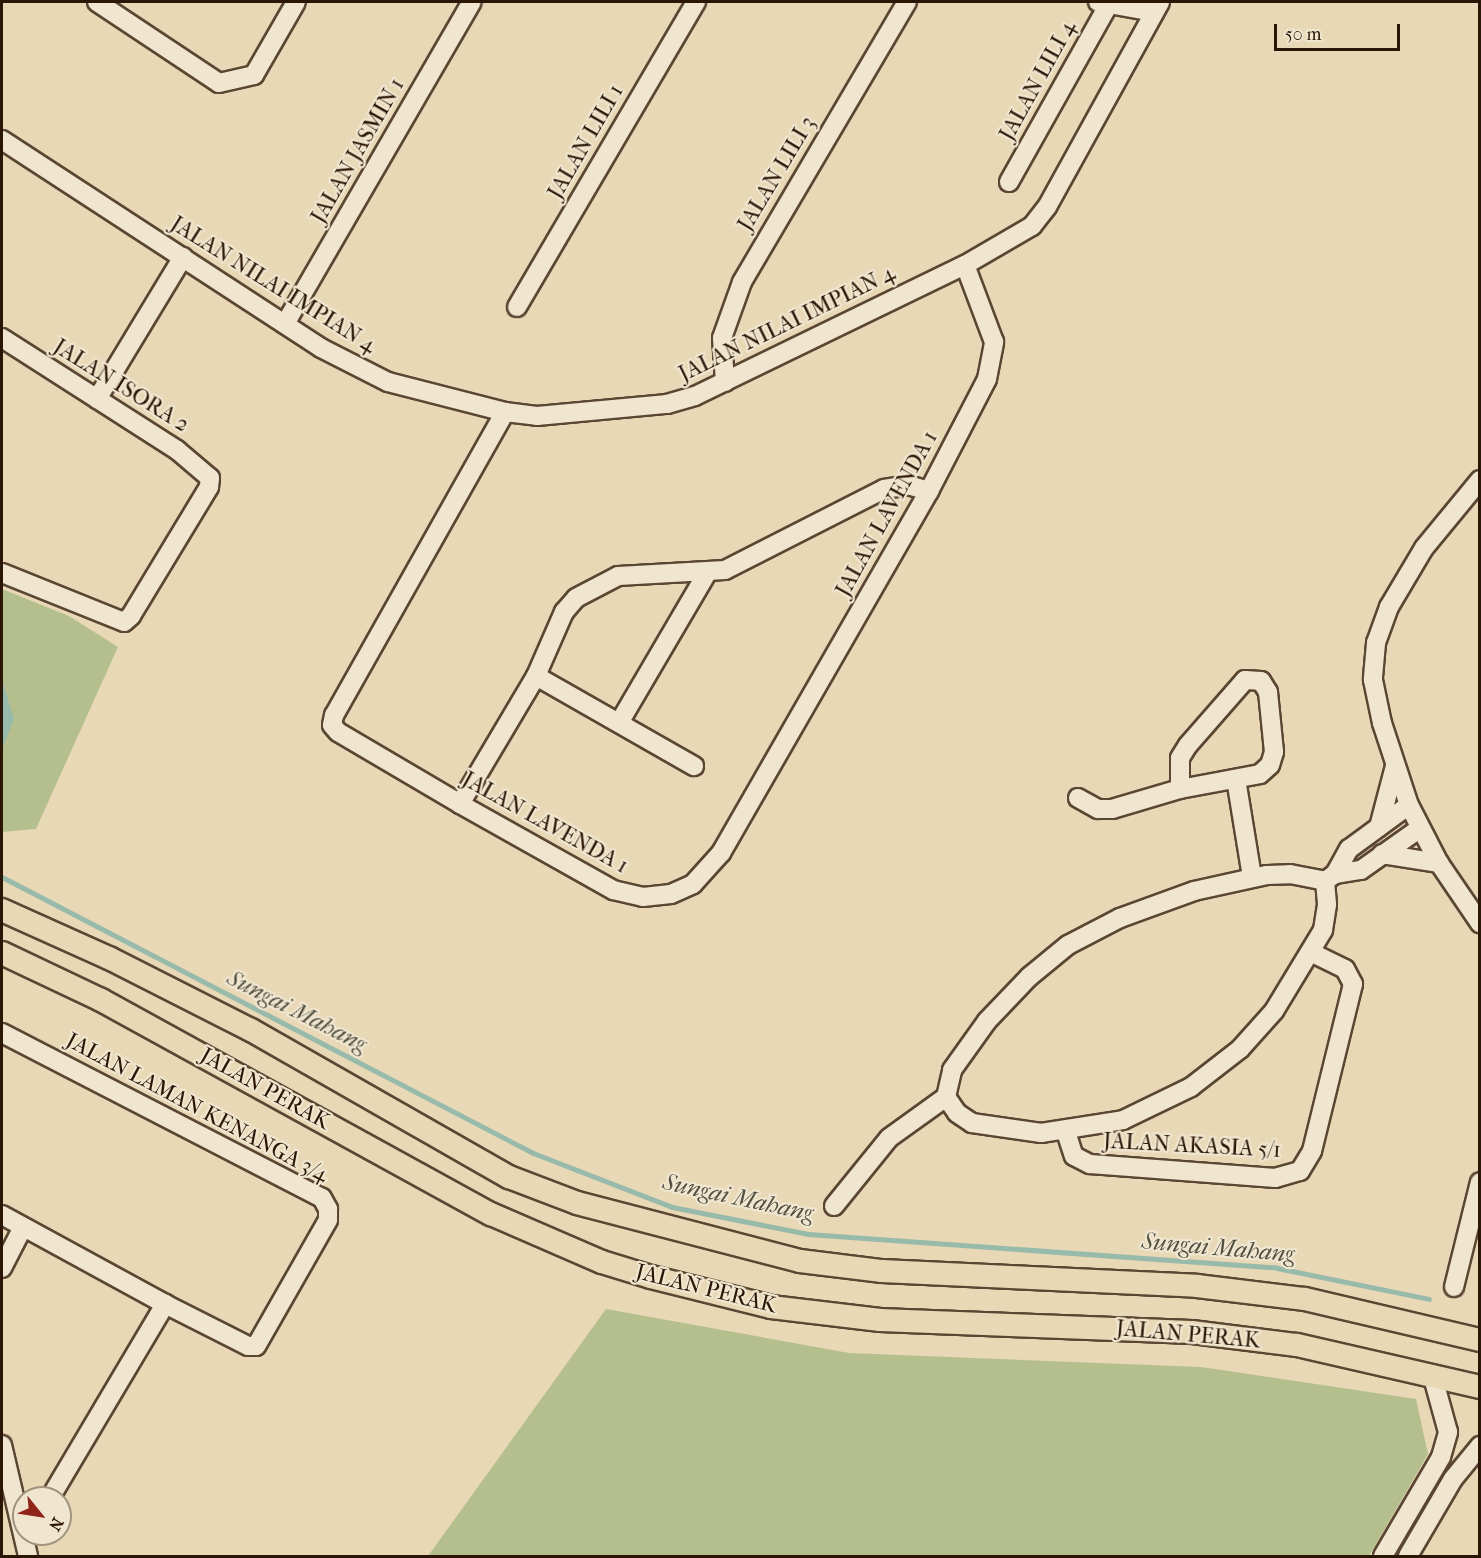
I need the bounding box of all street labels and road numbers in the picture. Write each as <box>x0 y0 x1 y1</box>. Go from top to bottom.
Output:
street label: JALAN LILI 4 <box>994 16 1082 146</box>
street label: JALAN JASMIN 1 <box>306 74 410 228</box>
street label: JALAN LILI 1 <box>543 80 629 204</box>
street label: JALAN LILI 3 <box>732 112 822 236</box>
street label: JALAN NILAI IMPIAN 4 <box>165 211 381 359</box>
street label: JALAN NILAI IMPIAN 4 <box>675 260 899 388</box>
street label: JALAN ISORA 2 <box>48 334 194 438</box>
street label: JALAN LAVENDA 1 <box>830 426 944 602</box>
street label: JALAN LAVENDA 1 <box>457 766 633 880</box>
street label: JALAN LAMAN KENANGA 3/4 <box>61 1028 333 1188</box>
street label: JALAN PERAK <box>195 1042 335 1136</box>
street label: JALAN AKASIA 5/1 <box>1103 1128 1281 1164</box>
street label: JALAN PERAK <box>633 1259 779 1319</box>
street label: JALAN PERAK <box>1115 1316 1261 1354</box>

